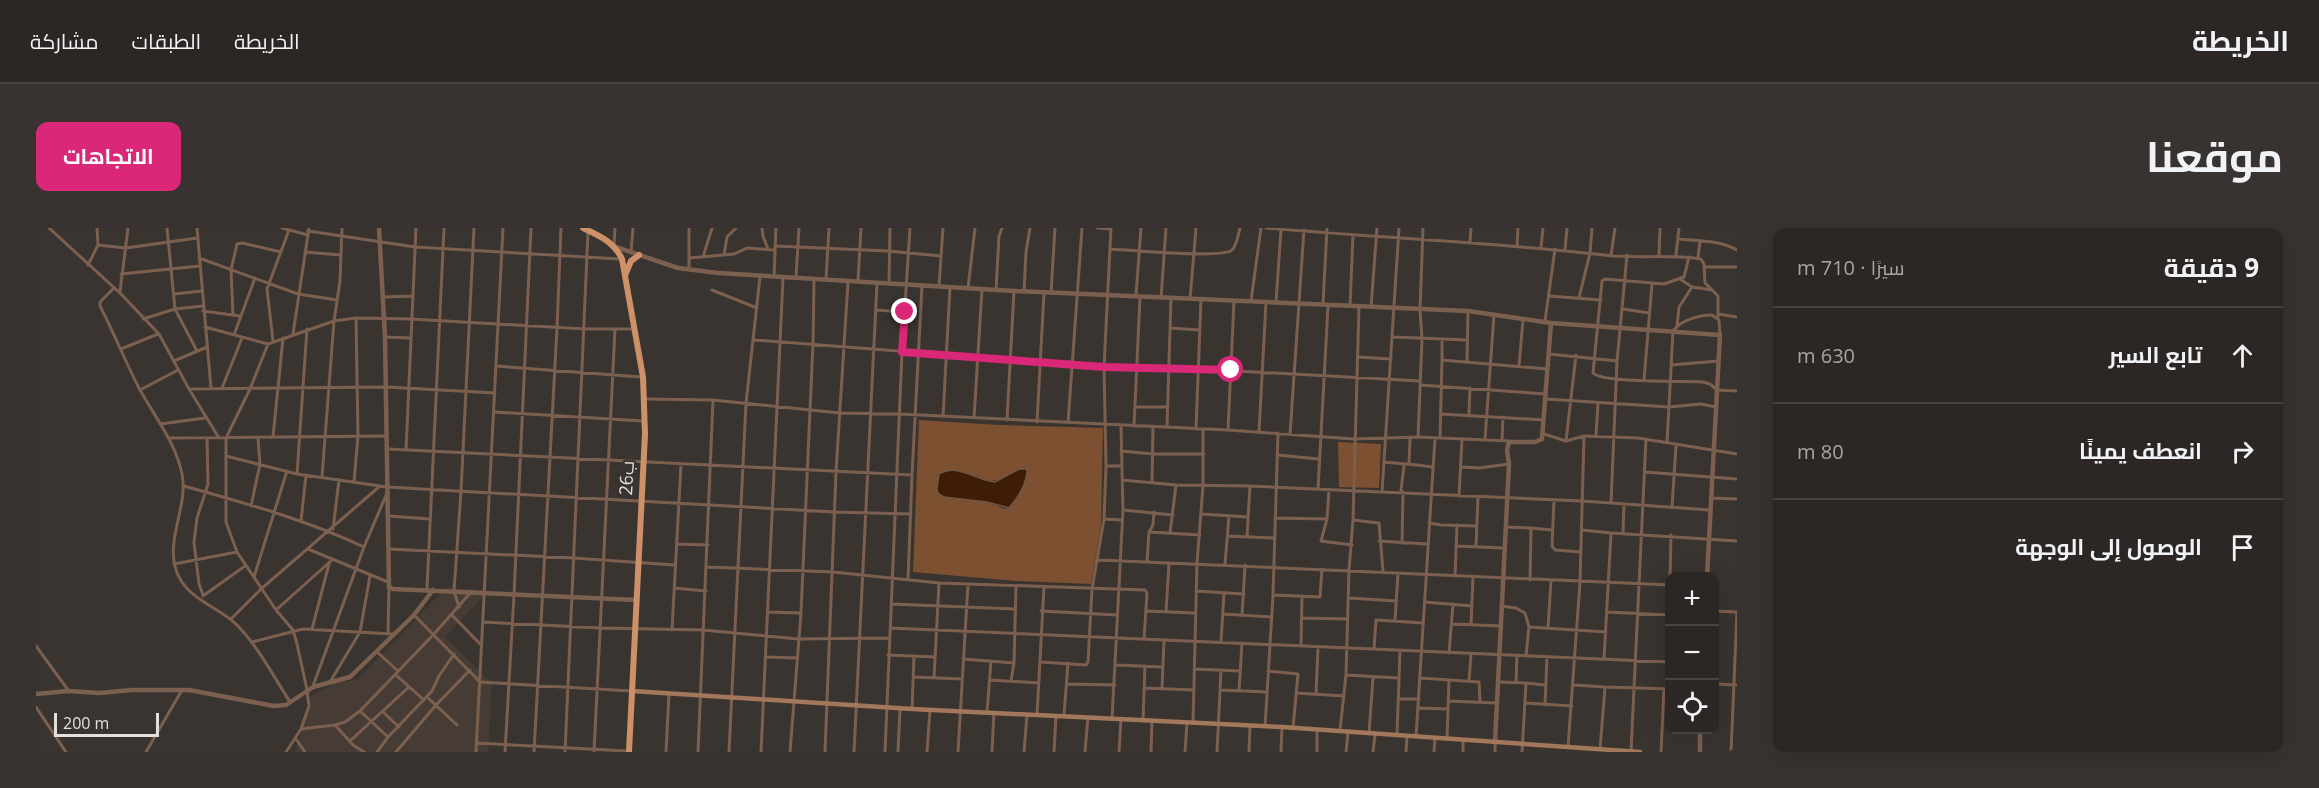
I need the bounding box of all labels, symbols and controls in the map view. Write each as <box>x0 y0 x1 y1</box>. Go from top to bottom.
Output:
text: الخريطة <box>2192 21 2289 59</box>
text: مشاركة <box>30 27 99 55</box>
text: الطبقات <box>132 27 201 55</box>
text: الخريطة <box>234 27 300 55</box>
button: الاتجاهات <box>36 122 181 191</box>
text: موقعنا <box>2146 127 2283 184</box>
text: 9 دقيقة <box>2164 249 2259 285</box>
text: سيرًا · 710 m <box>1797 254 1904 281</box>
route end <box>891 298 917 324</box>
text: تابع السير <box>2109 339 2202 369</box>
icon: ahead <box>2226 339 2259 372</box>
text: 630 m <box>1797 342 1855 369</box>
route start <box>1217 356 1243 382</box>
text: انعطف يمينًا <box>2079 435 2202 465</box>
icon: right <box>2226 435 2259 468</box>
text: 80 m <box>1797 438 1844 465</box>
street label: 26ب <box>613 460 639 496</box>
text: الوصول إلى الوجهة <box>2015 531 2202 561</box>
icon: arrive <box>2226 531 2259 564</box>
map controls <box>1665 572 1719 734</box>
button: + <box>1665 572 1719 626</box>
button: − <box>1665 626 1719 680</box>
button: locate <box>1665 680 1719 734</box>
scale bar <box>54 710 159 738</box>
text: 200 m <box>63 712 109 734</box>

